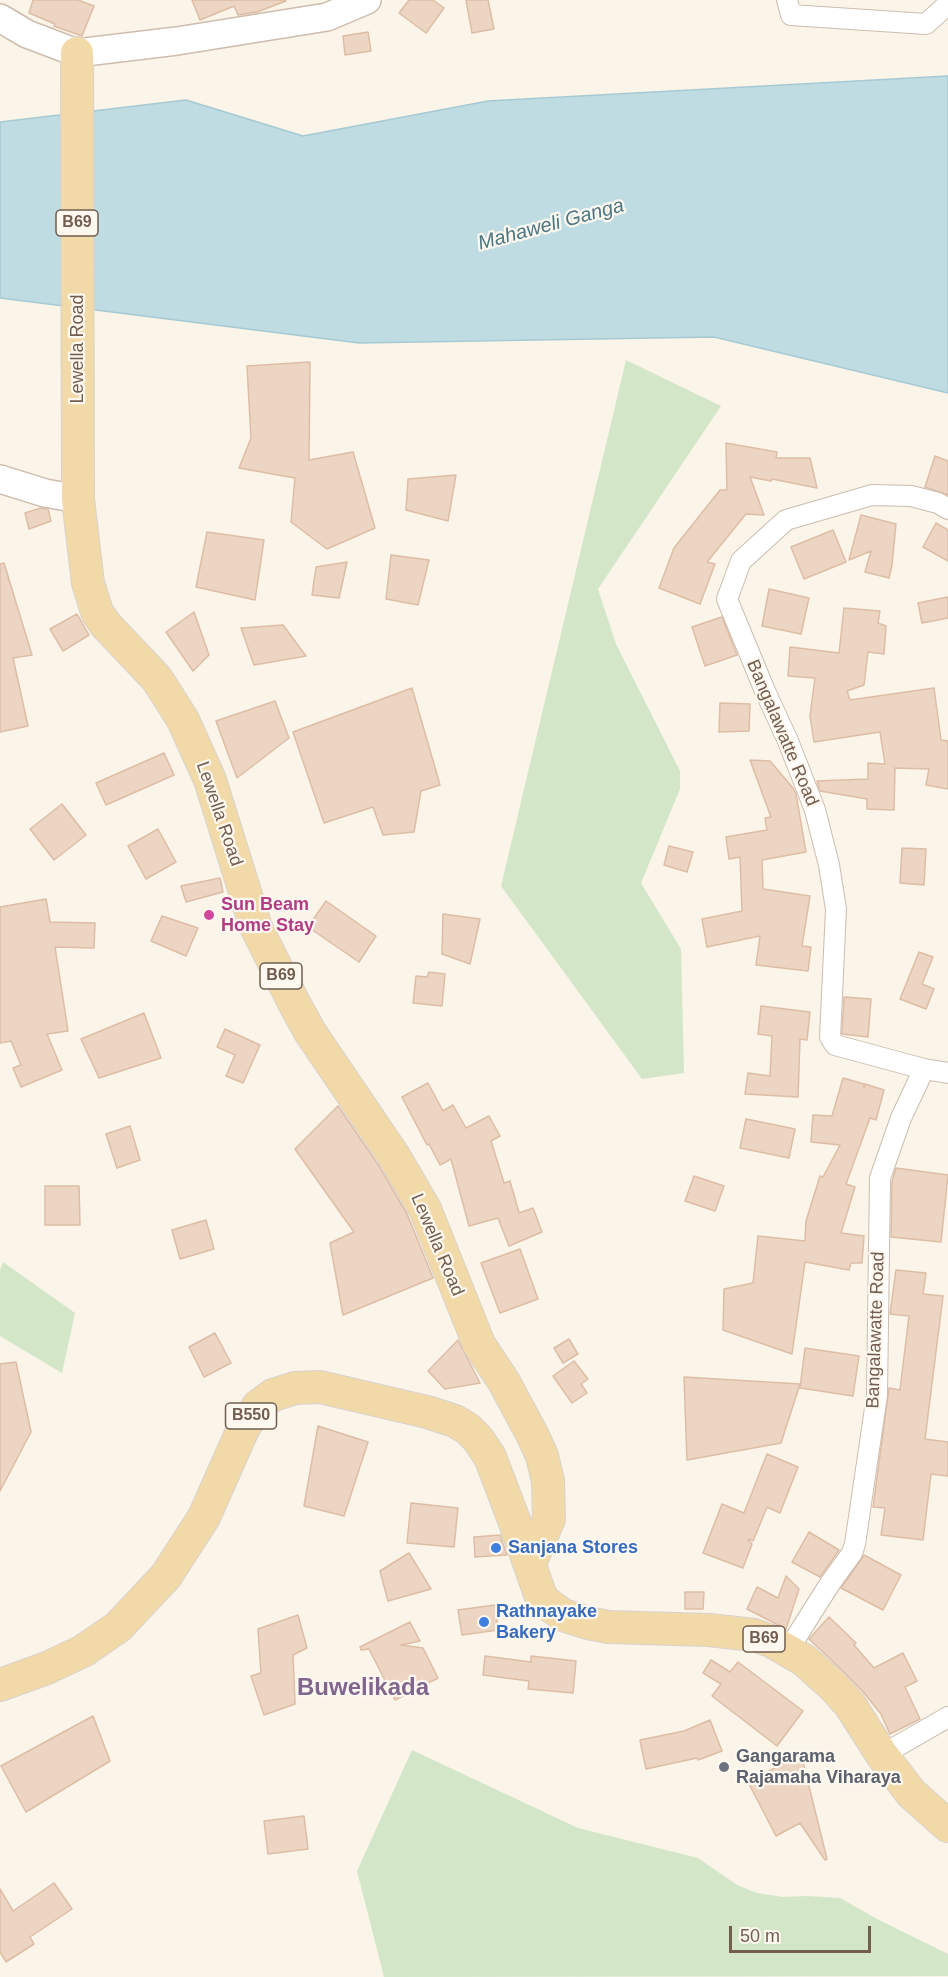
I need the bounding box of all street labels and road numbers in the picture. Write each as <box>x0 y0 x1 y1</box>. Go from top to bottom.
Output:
road number: B69 <box>56 210 98 236</box>
street label: Lewella Road <box>67 294 89 404</box>
street label: Bangalawatte Road <box>741 656 823 810</box>
street label: Lewella Road <box>191 759 247 869</box>
road number: B69 <box>260 963 302 989</box>
street label: Lewella Road <box>406 1191 468 1299</box>
street label: Bangalawatte Road <box>862 1251 890 1409</box>
road number: B550 <box>226 1403 276 1429</box>
road number: B69 <box>743 1626 785 1652</box>

